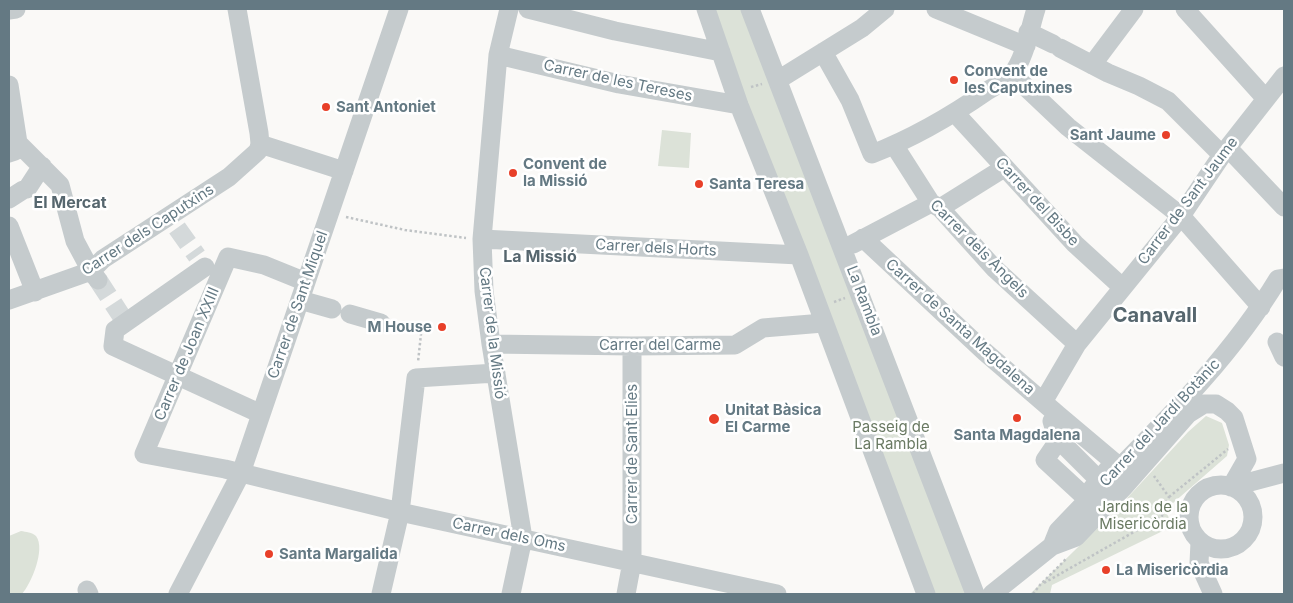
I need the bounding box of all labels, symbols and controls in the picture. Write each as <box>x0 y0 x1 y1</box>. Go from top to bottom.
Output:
street label: Carrer de les Tereses <box>542 56 694 106</box>
place label: Convent de les Caputxines <box>964 62 1072 97</box>
marker: Convent de les Caputxines <box>948 74 960 86</box>
place label: Sant Antoniet <box>336 98 436 116</box>
marker: Sant Antoniet <box>320 101 332 113</box>
place label: Sant Jaume <box>1070 126 1156 144</box>
marker: Sant Jaume <box>1160 129 1172 141</box>
street label: Carrer de Sant Jaume <box>1134 134 1242 268</box>
street label: Carrer del Bisbe <box>991 154 1083 250</box>
place label: Convent de la Missió <box>523 155 607 190</box>
marker: Convent de la Missió <box>507 167 519 179</box>
place label: Santa Teresa <box>709 175 804 193</box>
marker: Santa Teresa <box>693 178 705 190</box>
street label: Carrer dels Caputxins <box>79 181 217 279</box>
district label: El Mercat <box>33 193 107 213</box>
street label: Carrer dels Àngels <box>926 196 1032 302</box>
street label: Carrer de Sant Miquel <box>264 229 332 381</box>
street label: Carrer dels Horts <box>595 236 717 260</box>
district label: La Missió <box>503 247 577 267</box>
street label: Carrer de Santa Magdalena <box>882 255 1038 399</box>
street label: La Rambla <box>842 263 886 339</box>
street label: Carrer de la Missió <box>475 266 509 400</box>
street label: Carrer de Joan XXIII <box>151 285 223 423</box>
district label: Canavall <box>1113 304 1197 328</box>
place label: M House <box>367 318 432 336</box>
marker: M House <box>436 321 448 333</box>
street label: Carrer del Carme <box>599 336 721 354</box>
street label: Carrer del Jardí Botànic <box>1096 356 1224 490</box>
street label: Carrer de Sant Elies <box>623 384 641 524</box>
place label: Unitat Bàsica El Carme <box>725 401 821 436</box>
marker: Unitat Bàsica El Carme <box>707 412 721 426</box>
marker: Santa Magdalena <box>1011 412 1023 424</box>
park label: Passeig de La Rambla <box>852 418 930 453</box>
place label: Santa Magdalena <box>953 426 1081 444</box>
park label: Jardins de la Misericòrdia <box>1098 498 1188 533</box>
street label: Carrer dels Oms <box>451 514 567 556</box>
place label: Santa Margalida <box>279 545 398 563</box>
marker: Santa Margalida <box>263 548 275 560</box>
place label: La Misericòrdia <box>1116 561 1228 579</box>
marker: La Misericòrdia <box>1100 564 1112 576</box>

